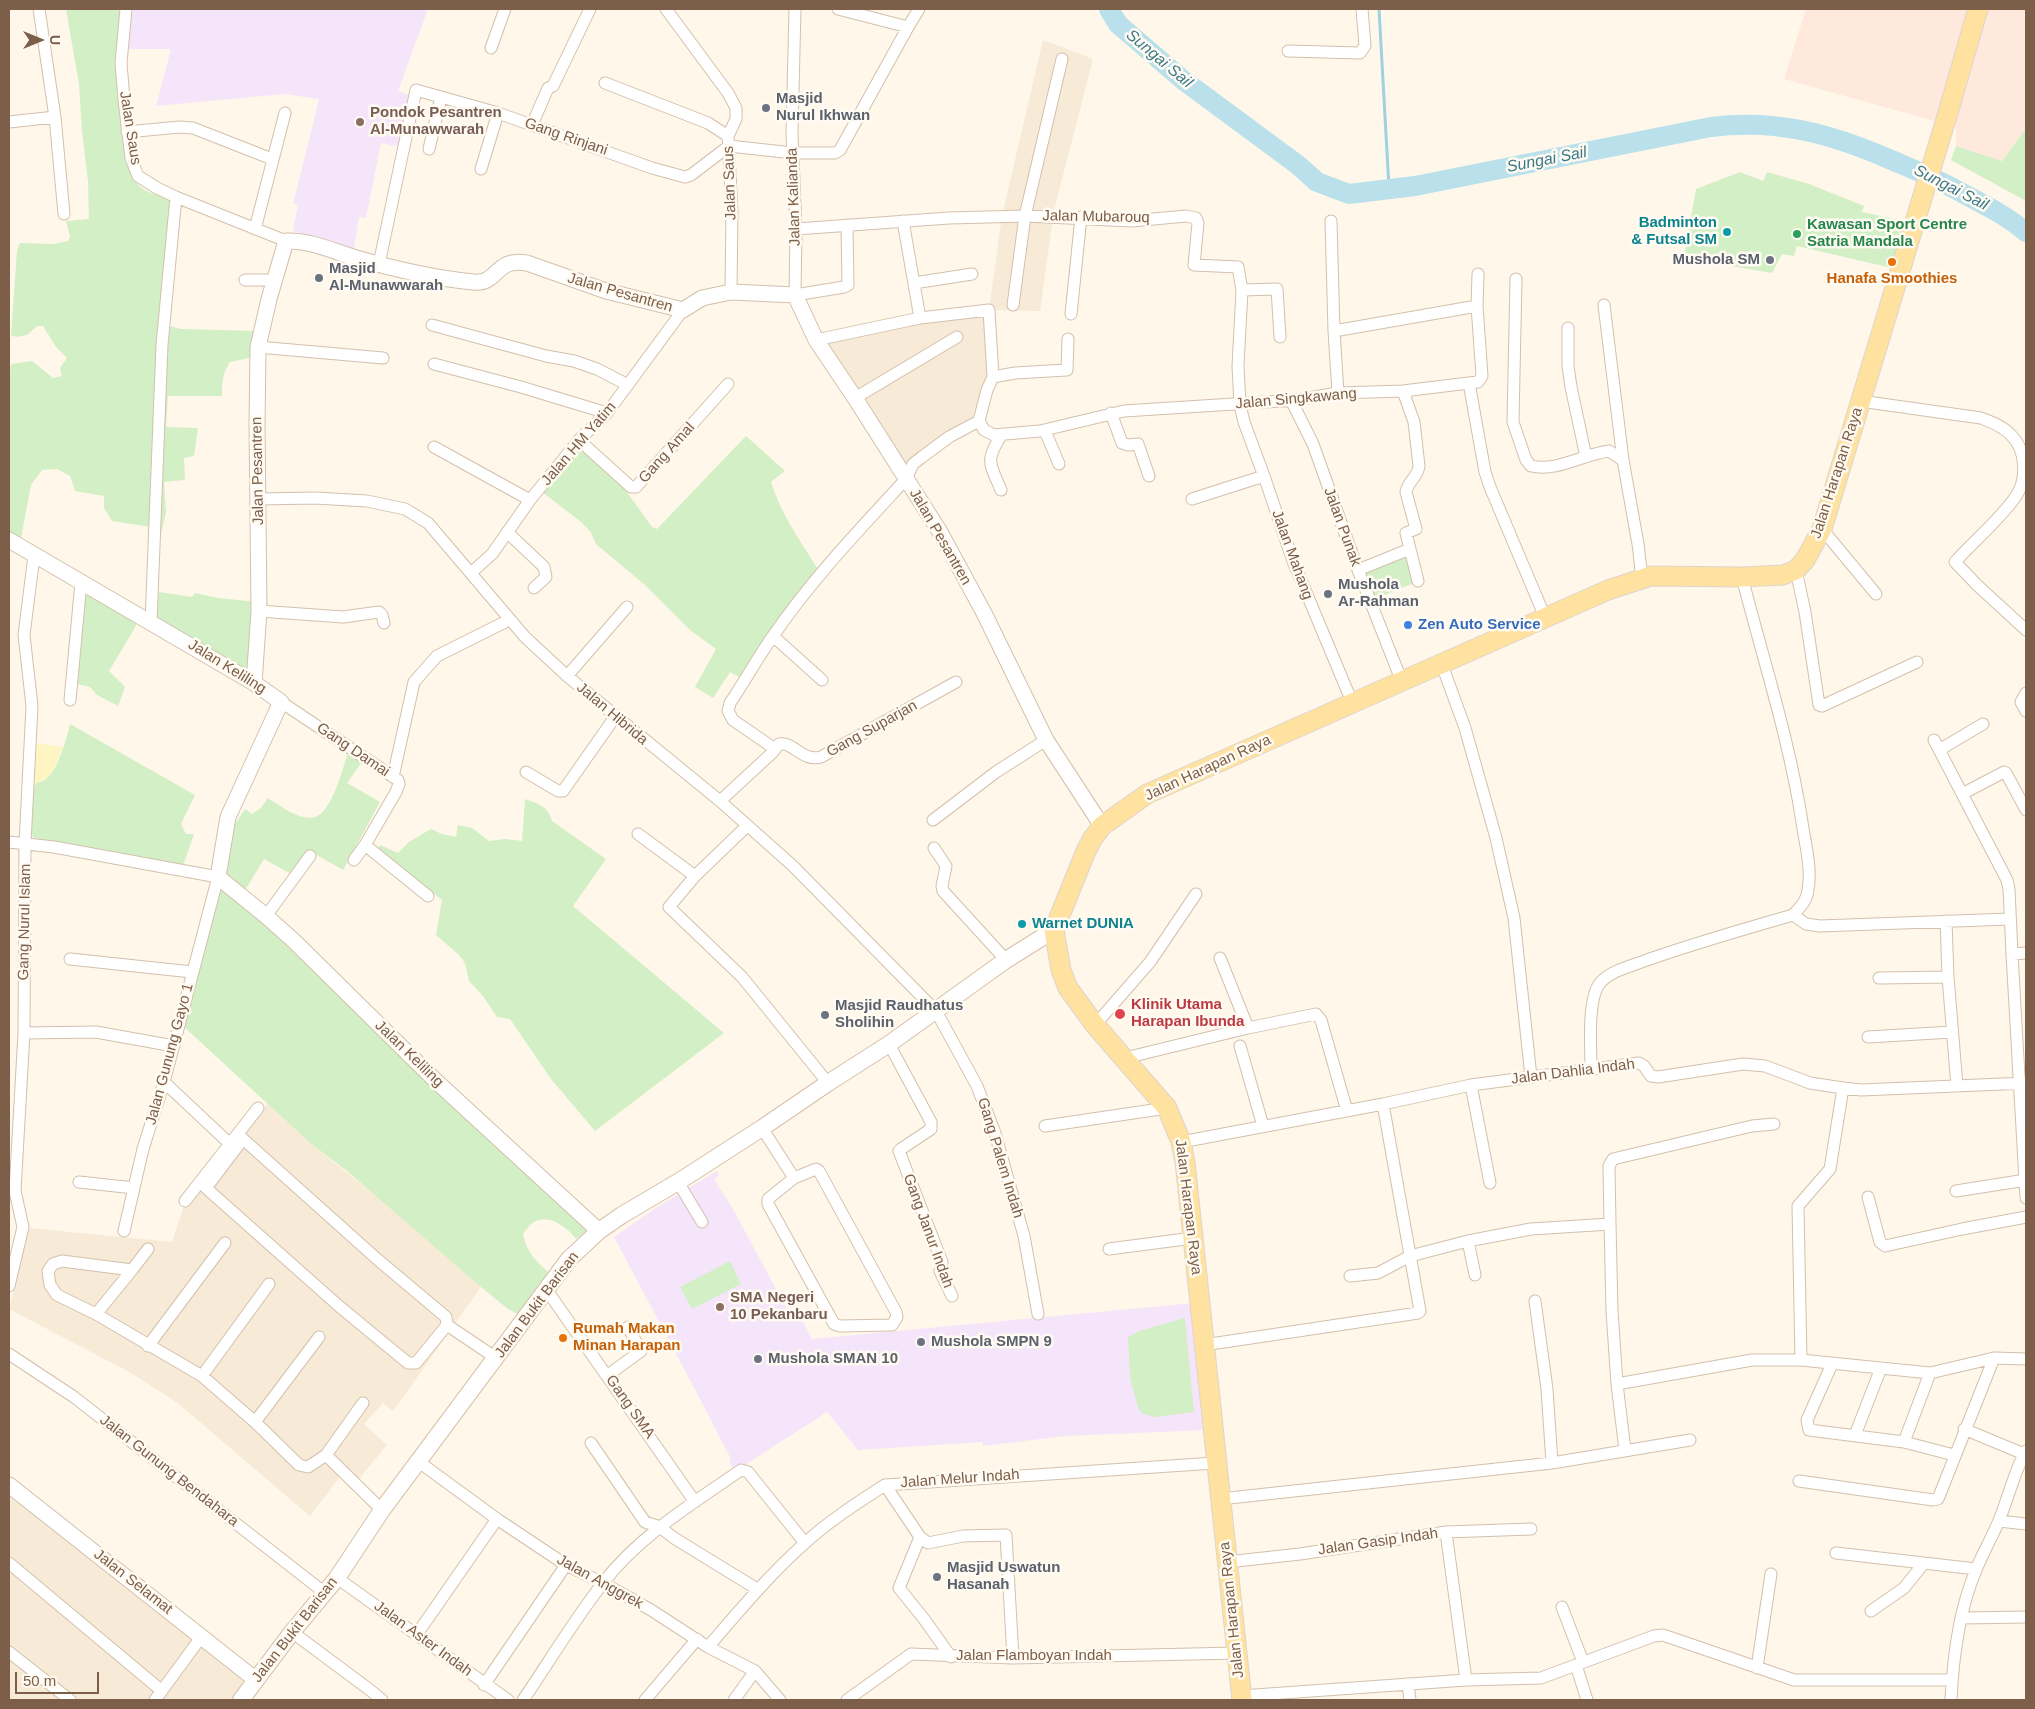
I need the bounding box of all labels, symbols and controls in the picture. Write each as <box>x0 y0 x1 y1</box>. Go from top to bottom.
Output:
north arrow <box>15 15 65 65</box>
water label: Sungai Sail <box>1122 26 1196 92</box>
text: U <box>47 35 63 45</box>
street label: Jalan Saus <box>115 90 145 166</box>
place label: Masjid Nurul Ikhwan <box>776 90 870 125</box>
marker: Masjid Nurul Ikhwan <box>760 102 772 114</box>
place label: Pondok Pesantren Al-Munawwarah <box>370 104 502 139</box>
street label: Gang Rinjani <box>522 114 610 160</box>
marker: Pondok Pesantren Al-Munawwarah <box>354 116 366 128</box>
water label: Sungai Sail <box>1505 143 1589 177</box>
street label: Jalan Saus <box>720 146 740 220</box>
street label: Jalan Kalianda <box>783 148 805 246</box>
water label: Sungai Sail <box>1911 161 1991 215</box>
street label: Jalan Mubarouq <box>1042 207 1150 227</box>
place label: Badminton & Futsal SM <box>1631 214 1717 249</box>
place label: Kawasan Sport Centre Satria Mandala <box>1807 216 1967 251</box>
marker: Badminton & Futsal SM <box>1721 226 1733 238</box>
marker: Kawasan Sport Centre Satria Mandala <box>1791 228 1803 240</box>
place label: Mushola SM <box>1672 251 1760 269</box>
marker: Mushola SM <box>1764 254 1776 266</box>
marker: Hanafa Smoothies <box>1886 256 1898 268</box>
place label: Masjid Al-Munawwarah <box>329 260 443 295</box>
street label: Jalan Pesantren <box>565 269 675 317</box>
place label: Hanafa Smoothies <box>1827 270 1957 288</box>
marker: Masjid Al-Munawwarah <box>313 272 325 284</box>
street label: Jalan Singkawang <box>1235 385 1357 413</box>
street label: Jalan HM Yatim <box>538 399 620 489</box>
street label: Jalan Harapan Raya <box>1807 405 1867 541</box>
street label: Jalan Pesantren <box>248 417 268 525</box>
street label: Gang Amal <box>635 419 699 487</box>
street label: Jalan Punak <box>1319 485 1365 569</box>
street label: Jalan Pesantren <box>905 486 975 588</box>
street label: Jalan Mahang <box>1267 508 1317 602</box>
place label: Mushola Ar-Rahman <box>1338 576 1419 611</box>
marker: Mushola Ar-Rahman <box>1322 588 1334 600</box>
place label: Zen Auto Service <box>1418 616 1541 634</box>
marker: Zen Auto Service <box>1402 619 1414 631</box>
street label: Jalan Keliling <box>185 636 269 698</box>
street label: Jalan Hibrida <box>573 679 651 749</box>
street label: Gang Suparjan <box>824 697 920 761</box>
street label: Gang Damai <box>313 719 393 781</box>
street label: Jalan Harapan Raya <box>1142 731 1274 805</box>
street label: Gang Nurul Islam <box>15 863 35 981</box>
place label: Warnet DUNIA <box>1032 915 1134 933</box>
marker: Warnet DUNIA <box>1016 918 1028 930</box>
street label: Jalan Gunung Gayo 1 <box>142 981 198 1127</box>
place label: Klinik Utama Harapan Ibunda <box>1131 996 1244 1031</box>
place label: Masjid Raudhatus Sholihin <box>835 997 963 1032</box>
marker: Klinik Utama Harapan Ibunda <box>1113 1007 1127 1021</box>
marker: Masjid Raudhatus Sholihin <box>819 1009 831 1021</box>
street label: Jalan Keliling <box>371 1017 447 1091</box>
street label: Jalan Dahlia Indah <box>1510 1055 1636 1089</box>
street label: Gang Palem Indah <box>973 1096 1027 1220</box>
street label: Jalan Harapan Raya <box>1171 1138 1205 1276</box>
street label: Gang Janur Indah <box>899 1171 957 1291</box>
street label: Jalan Bukit Barisan <box>491 1248 583 1362</box>
place label: SMA Negeri 10 Pekanbaru <box>730 1289 828 1324</box>
marker: SMA Negeri 10 Pekanbaru <box>714 1301 726 1313</box>
place label: Rumah Makan Minan Harapan <box>573 1320 681 1355</box>
marker: Rumah Makan Minan Harapan <box>557 1332 569 1344</box>
place label: Mushola SMPN 9 <box>931 1333 1052 1351</box>
marker: Mushola SMPN 9 <box>915 1336 927 1348</box>
place label: Mushola SMAN 10 <box>768 1350 898 1368</box>
marker: Mushola SMAN 10 <box>752 1353 764 1365</box>
street label: Gang SMA <box>602 1372 658 1442</box>
street label: Jalan Gunung Bendahara <box>96 1411 242 1531</box>
street label: Jalan Melur Indah <box>900 1466 1020 1492</box>
street label: Jalan Gasip Indah <box>1317 1525 1439 1559</box>
street label: Jalan Harapan Raya <box>1216 1541 1248 1679</box>
street label: Jalan Selamat <box>90 1546 176 1618</box>
street label: Jalan Anggrek <box>554 1551 646 1613</box>
place label: Masjid Uswatun Hasanah <box>947 1559 1060 1594</box>
marker: Masjid Uswatun Hasanah <box>931 1571 943 1583</box>
street label: Jalan Bukit Barisan <box>248 1574 342 1686</box>
street label: Jalan Aster Indah <box>370 1597 476 1681</box>
street label: Jalan Flamboyan Indah <box>956 1647 1112 1665</box>
scale bar <box>18 1662 101 1694</box>
text: 50 m <box>23 1672 56 1689</box>

